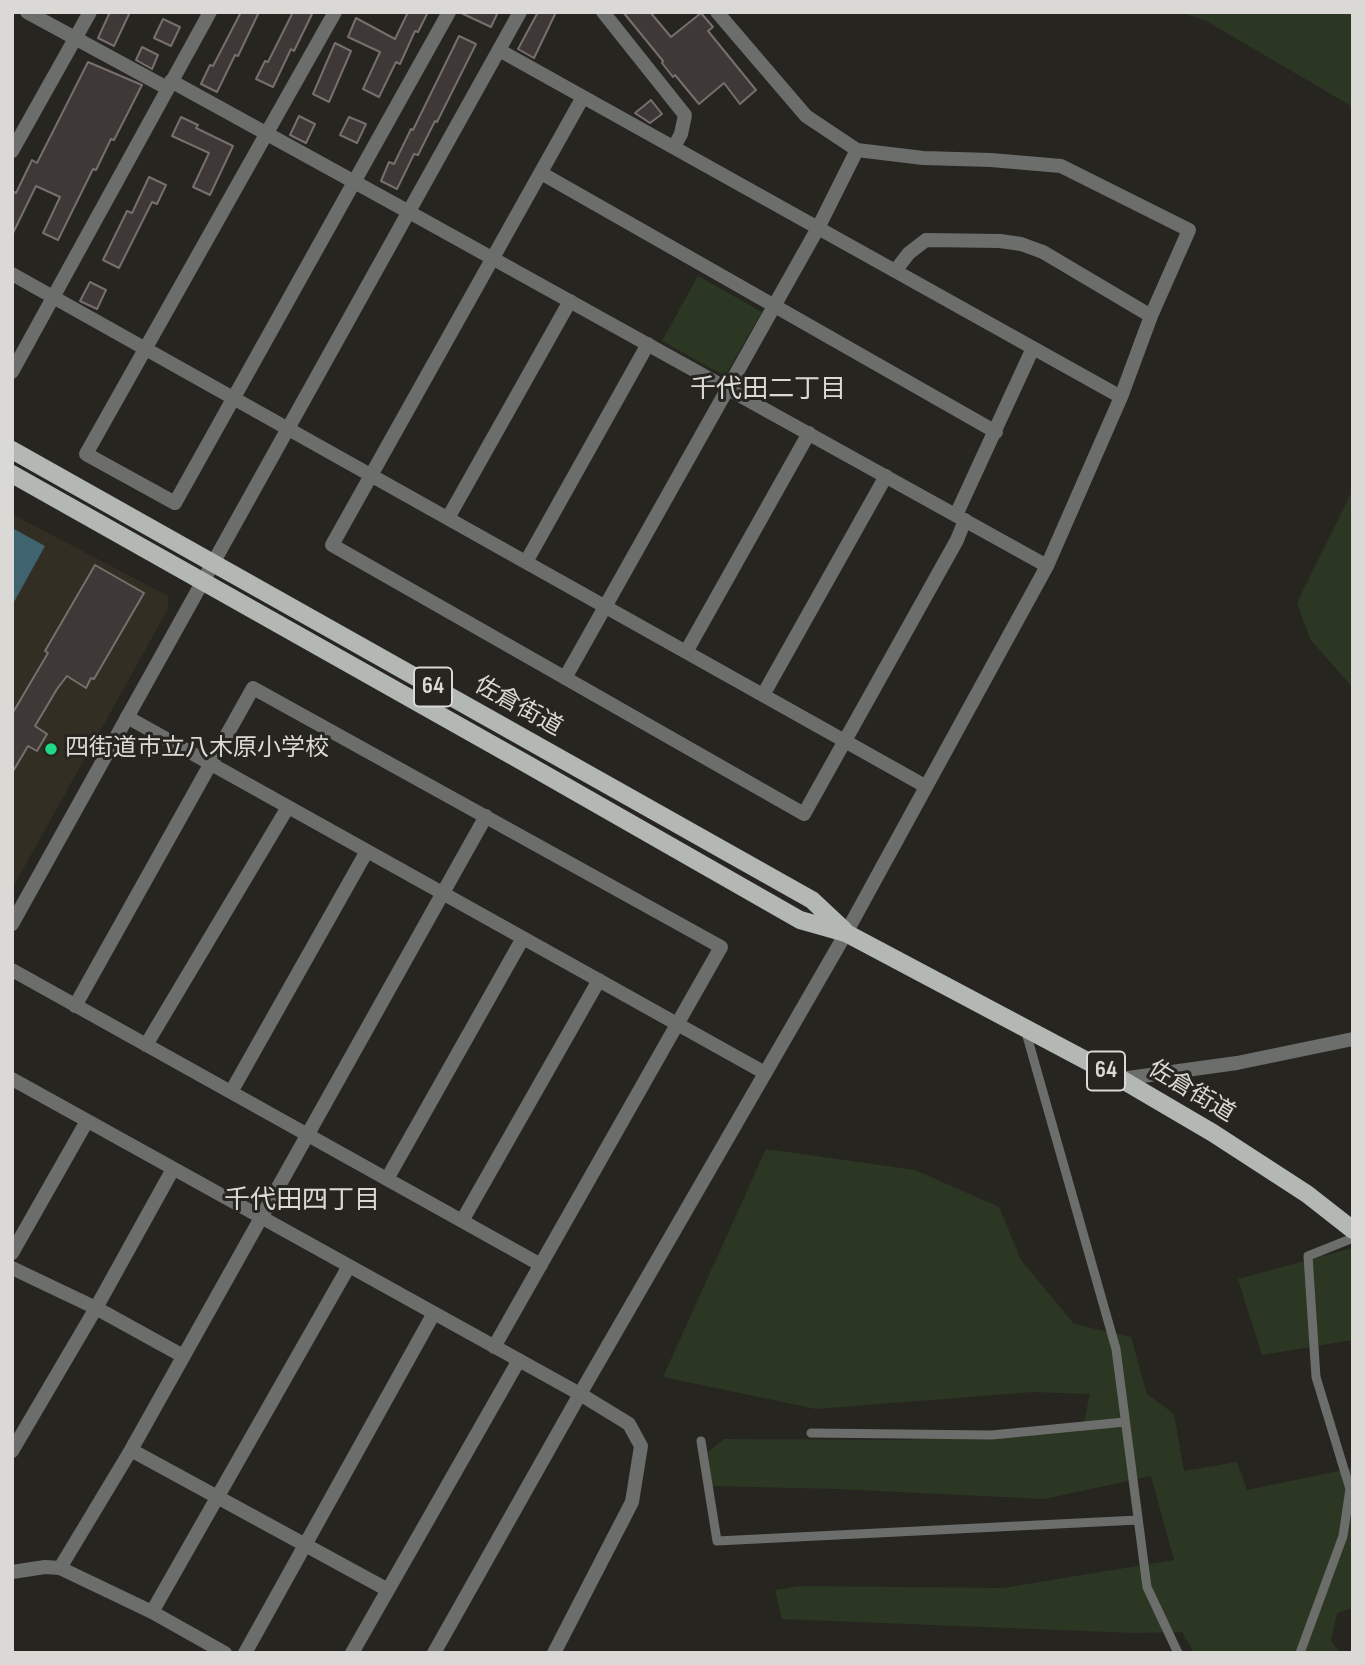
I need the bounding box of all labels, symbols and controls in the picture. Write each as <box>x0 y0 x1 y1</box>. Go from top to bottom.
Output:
district label: 千代田二丁目 <box>690 374 846 406</box>
road number: 64 <box>414 667 452 706</box>
street label: 佐倉街道 <box>469 671 567 743</box>
place label: 四街道市立八木原小学校 <box>65 735 329 763</box>
marker: 四街道市立八木原小学校 <box>43 741 59 757</box>
road number: 64 <box>1087 1052 1125 1090</box>
street label: 佐倉街道 <box>1142 1055 1240 1129</box>
district label: 千代田四丁目 <box>224 1185 380 1217</box>

